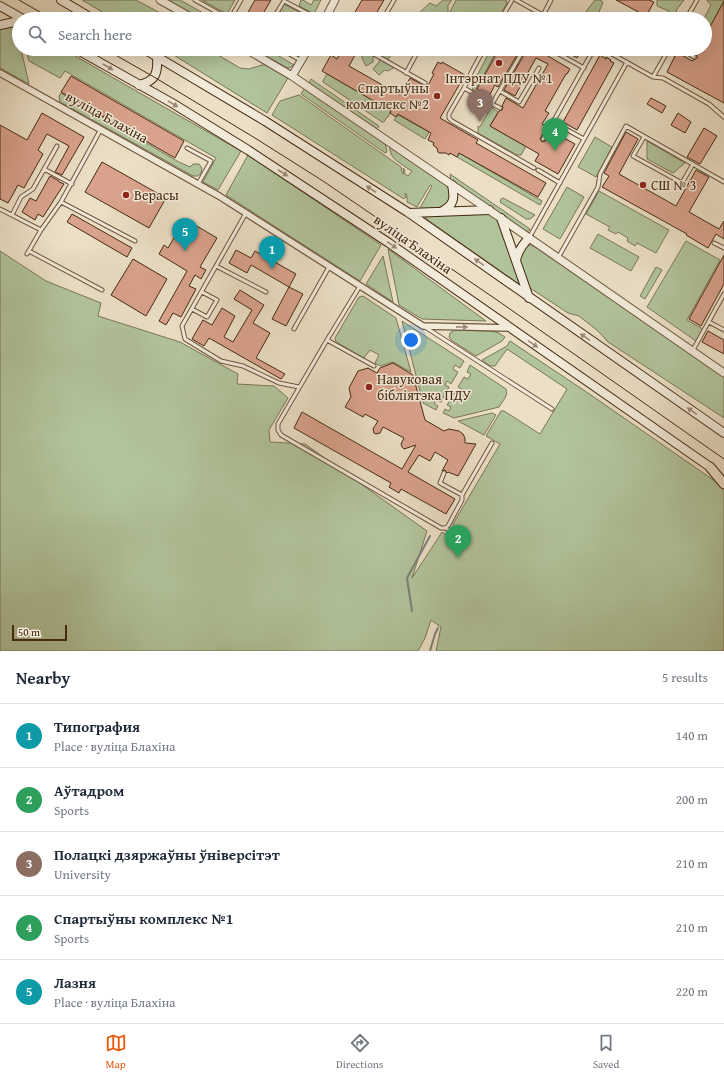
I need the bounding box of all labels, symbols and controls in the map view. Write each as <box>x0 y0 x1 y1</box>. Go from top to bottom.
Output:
search box <box>12 12 712 56</box>
icon: search <box>26 23 48 45</box>
text: Search here <box>58 24 132 45</box>
marker: Інтэрнат ПДУ №1 <box>494 58 504 68</box>
one-way arrow <box>102 63 114 70</box>
place label: Інтэрнат ПДУ №1 <box>445 68 553 88</box>
place label: Спартыўны комплекс №2 <box>346 78 429 114</box>
street label: вуліца Блахіна <box>62 86 152 148</box>
pin: 3 <box>467 89 493 122</box>
marker: Спартыўны комплекс №2 <box>432 91 442 101</box>
one-way arrow <box>167 101 179 108</box>
pin: 4 <box>542 118 568 151</box>
one-way arrow <box>277 170 289 177</box>
place label: СШ № 3 <box>651 175 696 195</box>
marker: СШ № 3 <box>638 180 648 190</box>
place label: Верасы <box>134 185 179 205</box>
one-way arrow <box>366 185 376 193</box>
marker: Верасы <box>121 190 131 200</box>
street label: вуліца Блахіна <box>370 210 456 279</box>
pin: 5 <box>172 218 198 251</box>
pin: 1 <box>259 236 285 269</box>
one-way arrow <box>386 241 397 249</box>
one-way arrow <box>474 258 484 266</box>
one-way arrow <box>456 324 469 330</box>
your location <box>401 330 421 350</box>
one-way arrow <box>580 333 590 341</box>
one-way arrow <box>527 340 538 348</box>
place label: Навуковая бібліятэка ПДУ <box>377 369 471 405</box>
marker: Навуковая бібліятэка ПДУ <box>364 382 374 392</box>
one-way arrow <box>687 407 697 415</box>
pin: 2 <box>445 525 471 558</box>
scale bar <box>12 623 67 642</box>
text: 50 m <box>18 624 40 640</box>
text: Nearby <box>16 665 70 690</box>
text: 5 results <box>662 668 708 687</box>
text: Типография <box>54 716 140 737</box>
text: 1 <box>26 726 32 745</box>
text: 140 m <box>676 726 708 745</box>
text: Place · вуліца Блахіна <box>54 737 175 756</box>
text: Аўтадром <box>54 780 124 801</box>
text: 2 <box>26 790 32 809</box>
text: 200 m <box>676 790 708 809</box>
text: Sports <box>54 801 89 820</box>
text: Полацкі дзяржаўны ўніверсітэт <box>54 844 280 865</box>
text: 3 <box>26 854 32 873</box>
text: 210 m <box>676 854 708 873</box>
text: University <box>54 865 111 884</box>
text: Спартыўны комплекс №1 <box>54 908 234 929</box>
text: 4 <box>26 918 32 937</box>
text: 210 m <box>676 918 708 937</box>
text: Sports <box>54 929 89 948</box>
text: Лазня <box>54 972 96 993</box>
text: 5 <box>26 982 32 1001</box>
text: 220 m <box>676 982 708 1001</box>
text: Place · вуліца Блахіна <box>54 993 175 1012</box>
tab: Map <box>105 1032 127 1072</box>
tab: Directions <box>336 1032 383 1072</box>
tab: Saved <box>593 1032 619 1072</box>

